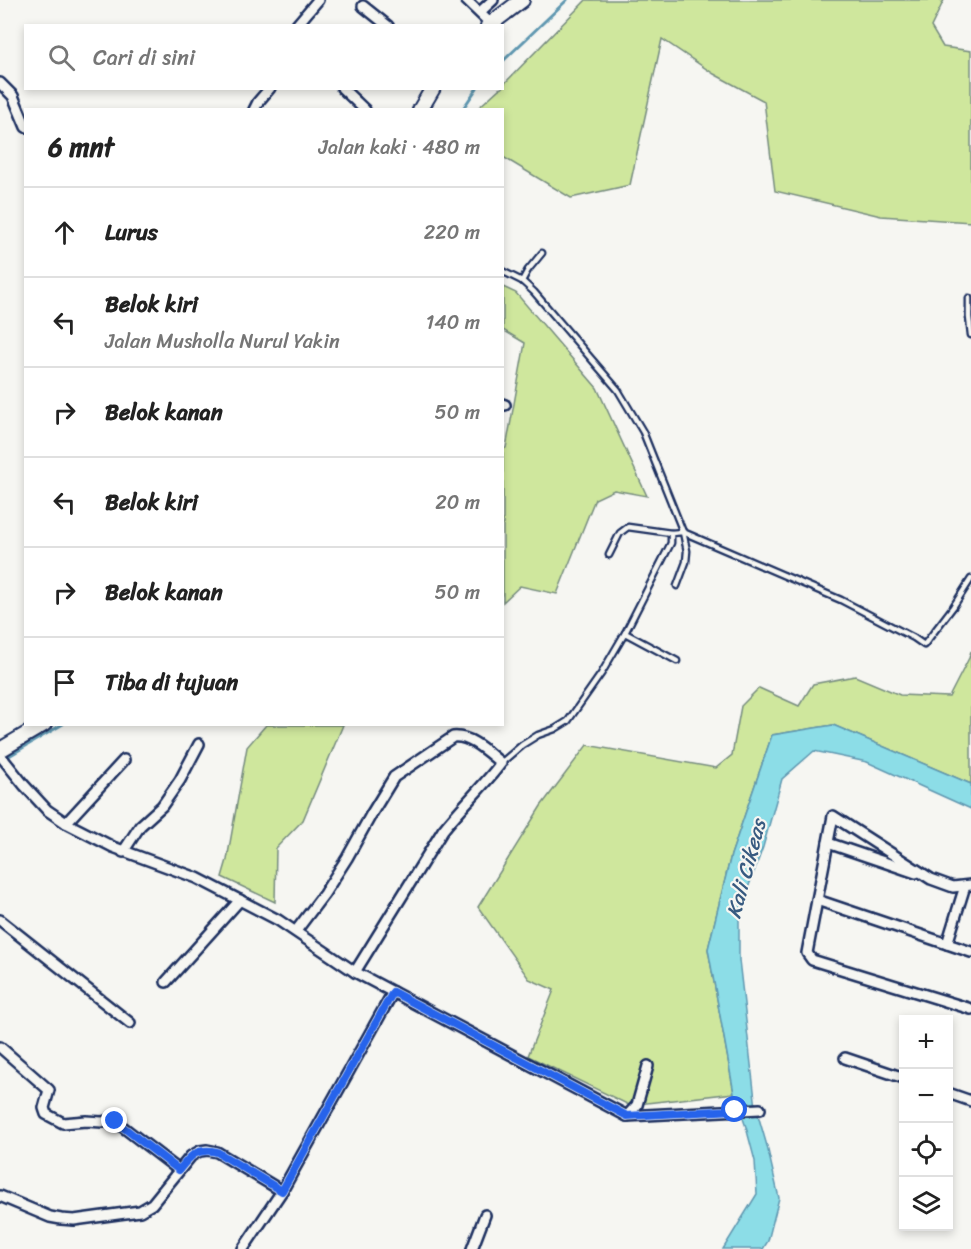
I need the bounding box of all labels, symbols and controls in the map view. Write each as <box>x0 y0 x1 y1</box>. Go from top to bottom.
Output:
search box <box>24 24 504 90</box>
text: Cari di sini <box>93 38 195 77</box>
icon: search <box>45 41 78 74</box>
text: 6 mnt <box>48 124 114 170</box>
text: Jalan kaki · 480 m <box>319 130 480 165</box>
text: Lurus <box>105 213 158 252</box>
text: 220 m <box>424 215 480 250</box>
icon: ahead <box>48 216 81 249</box>
text: Belok kiri <box>105 285 198 324</box>
text: 140 m <box>426 305 480 340</box>
icon: left <box>48 306 81 339</box>
text: Jalan Musholla Nurul Yakin <box>105 324 340 359</box>
text: Belok kanan <box>105 393 223 432</box>
text: 50 m <box>435 395 480 430</box>
icon: right <box>48 396 81 429</box>
text: Belok kiri <box>105 483 198 522</box>
text: 20 m <box>435 485 480 520</box>
icon: left <box>48 486 81 519</box>
text: Belok kanan <box>105 573 223 612</box>
text: 50 m <box>435 575 480 610</box>
icon: right <box>48 576 81 609</box>
text: Tiba di tujuan <box>105 663 238 702</box>
icon: arrive <box>48 666 81 699</box>
water label: Kali Cikeas <box>715 813 778 922</box>
map controls <box>899 1015 953 1231</box>
button: + <box>899 1015 953 1069</box>
button: − <box>899 1069 953 1123</box>
route start <box>721 1096 747 1122</box>
route end <box>101 1107 127 1133</box>
button: locate <box>899 1123 953 1177</box>
button: layers <box>899 1177 953 1231</box>

